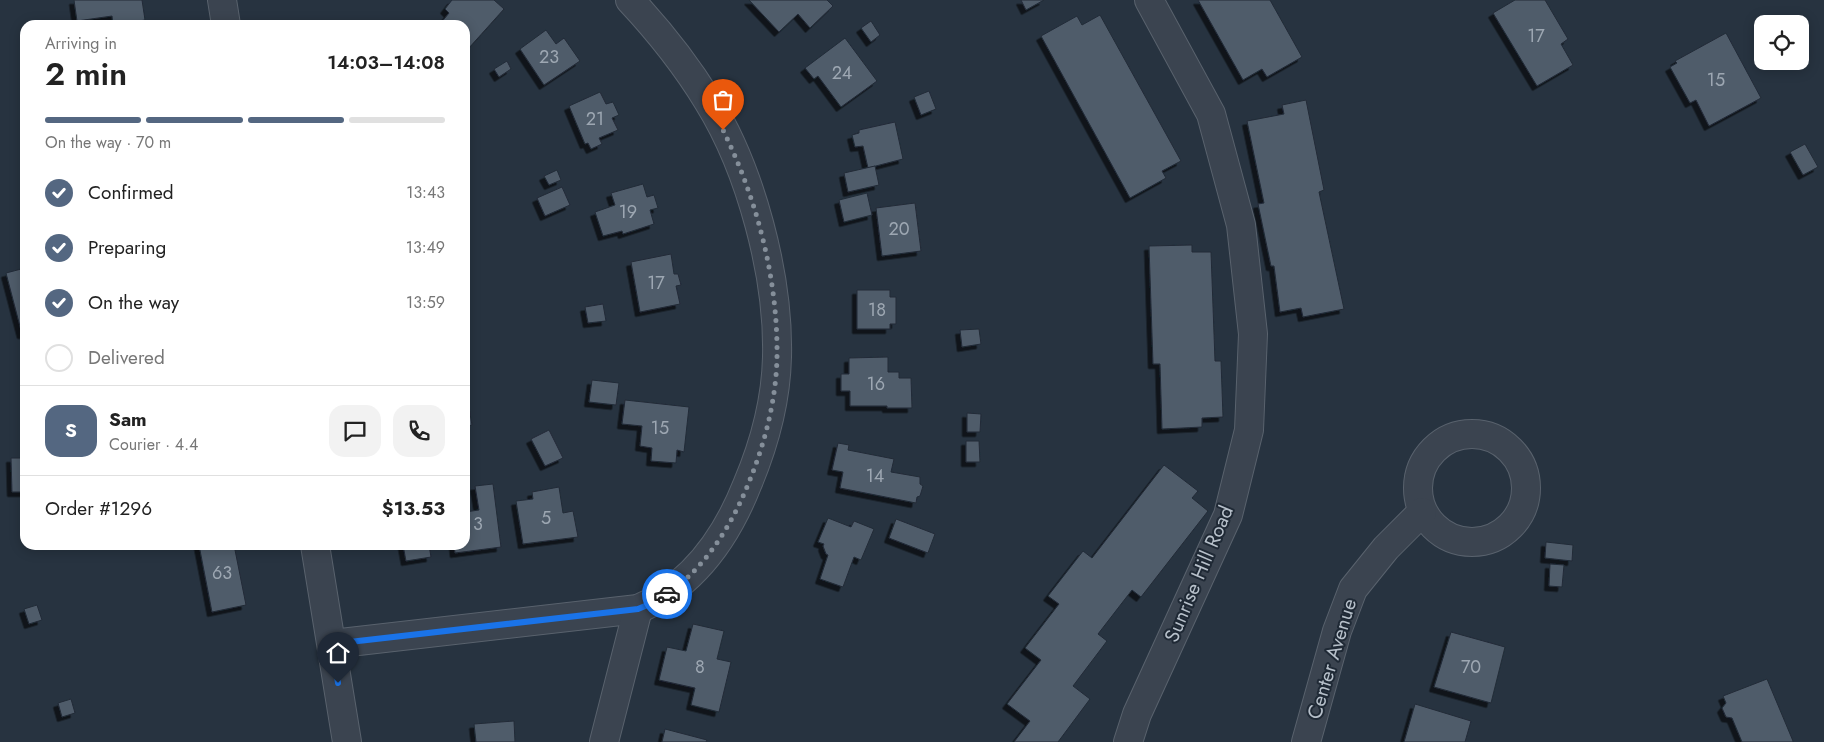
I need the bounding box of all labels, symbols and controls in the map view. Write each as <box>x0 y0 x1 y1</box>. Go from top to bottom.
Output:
map controls <box>1754 15 1809 70</box>
button: locate <box>1754 15 1809 70</box>
house number: 17 <box>1527 23 1545 49</box>
text: Arriving in <box>45 32 117 55</box>
house number: 23 <box>539 44 559 70</box>
text: 14:03–14:08 <box>327 49 445 76</box>
text: 2 min <box>45 51 127 97</box>
house number: 24 <box>832 60 852 86</box>
house number: 15 <box>1707 67 1725 93</box>
pin <box>702 79 744 130</box>
icon: bag <box>709 86 737 114</box>
house number: 21 <box>586 106 604 132</box>
text: On the way · 70 m <box>45 131 171 154</box>
icon: check <box>45 179 73 207</box>
text: Confirmed <box>88 179 174 206</box>
text: 13:43 <box>406 181 445 204</box>
house number: 19 <box>619 199 637 225</box>
house number: 20 <box>888 216 910 242</box>
icon: check <box>45 234 73 262</box>
text: Preparing <box>88 234 166 261</box>
text: 13:49 <box>406 236 445 259</box>
house number: 17 <box>647 270 665 296</box>
icon: check <box>45 289 73 317</box>
text: On the way <box>88 289 179 316</box>
text: 13:59 <box>406 291 445 314</box>
house number: 18 <box>868 297 886 323</box>
text: Delivered <box>88 344 165 371</box>
house number: 16 <box>867 371 885 397</box>
button: chat <box>329 405 381 457</box>
button: phone <box>393 405 445 457</box>
text: Sam <box>109 406 147 433</box>
house number: 15 <box>651 415 669 441</box>
text: S <box>65 417 77 444</box>
text: Courier · 4.4 <box>109 433 198 456</box>
house number: 14 <box>866 463 884 489</box>
text: Order #1296 <box>45 495 152 522</box>
text: $13.53 <box>382 495 445 522</box>
street label: Sunrise Hill Road <box>1157 501 1241 647</box>
house number: 5 <box>541 505 551 531</box>
house number: 3 <box>473 511 483 537</box>
house number: 63 <box>212 560 232 586</box>
courier <box>642 569 692 619</box>
icon: car <box>653 580 681 608</box>
street label: Center Avenue <box>1300 595 1364 723</box>
pin <box>317 632 359 683</box>
icon: home <box>324 639 352 667</box>
house number: 8 <box>695 654 705 680</box>
house number: 70 <box>1461 654 1481 680</box>

